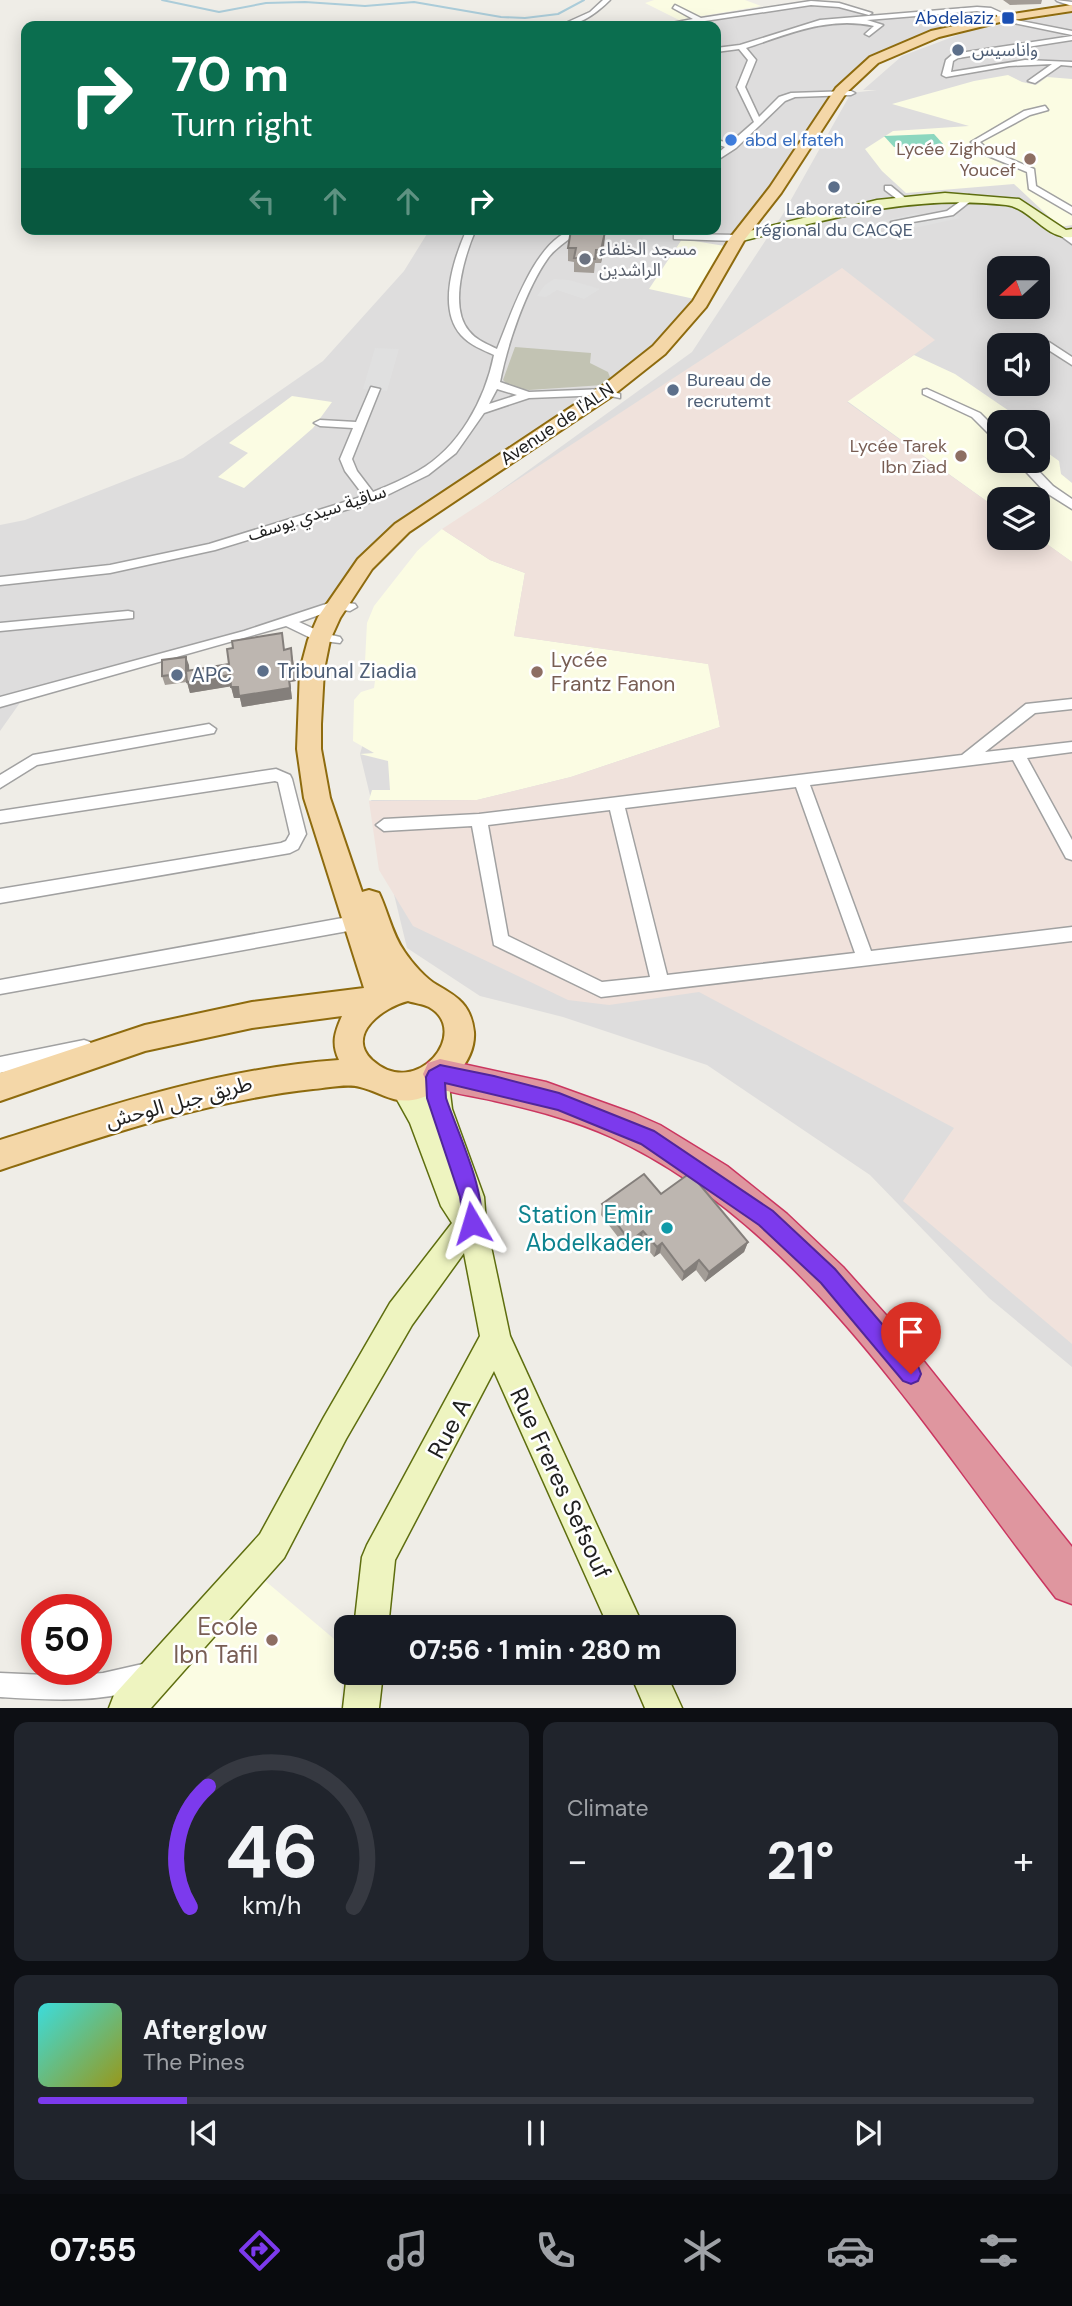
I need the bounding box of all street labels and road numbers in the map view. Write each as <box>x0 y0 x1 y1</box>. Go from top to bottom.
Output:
street label: Avenue de l'ALN <box>496 377 618 471</box>
street label: ساقية سيدي يوسف <box>245 479 390 548</box>
street label: طريق جبل الوحش <box>103 1069 255 1135</box>
street label: Rue Freres Sefsouf <box>503 1383 619 1583</box>
street label: Rue A <box>420 1392 478 1464</box>

